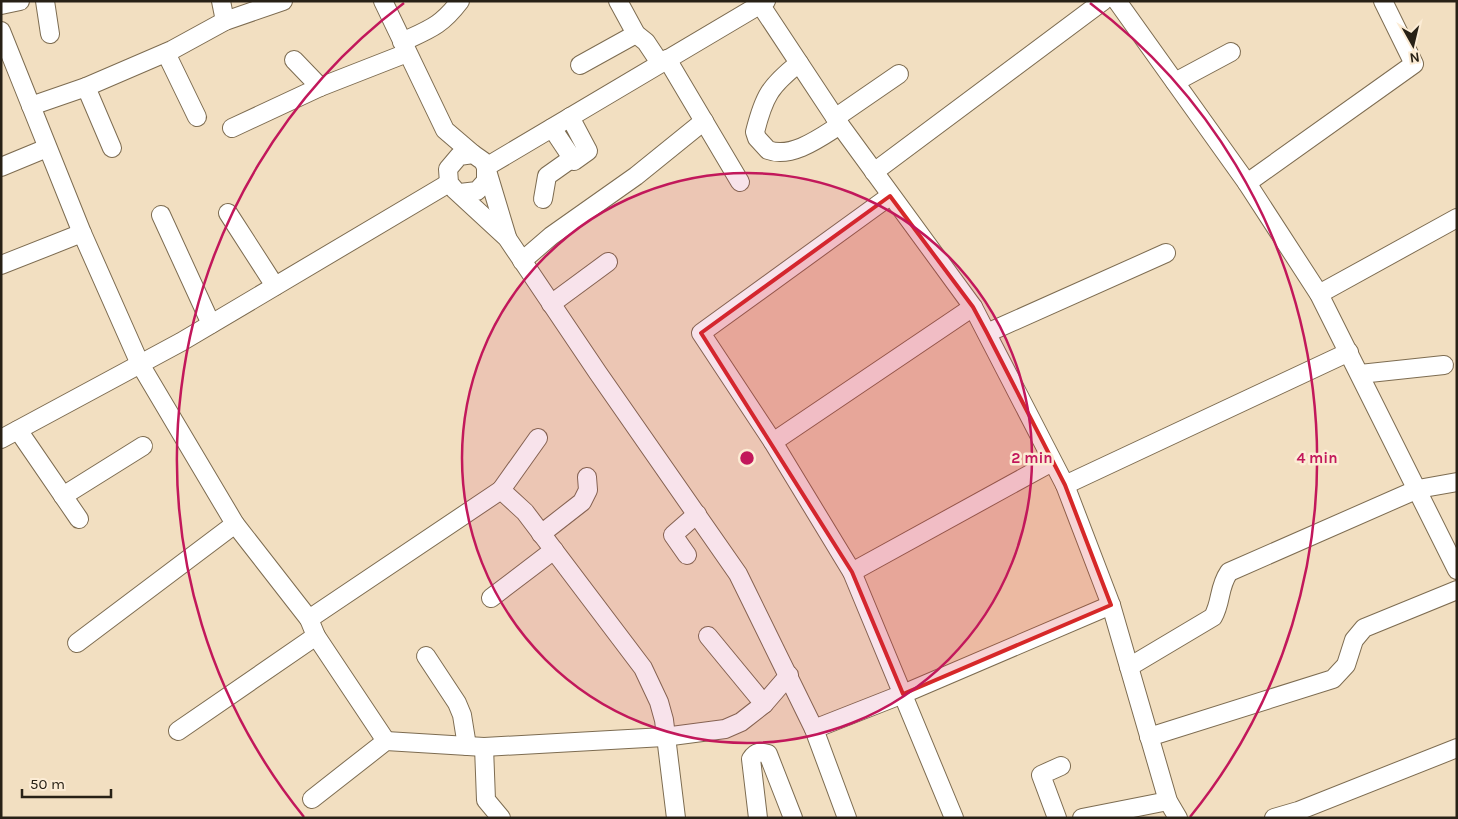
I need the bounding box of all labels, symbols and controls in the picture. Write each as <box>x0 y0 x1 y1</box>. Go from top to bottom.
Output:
north arrow <box>1388 20 1438 70</box>
text: N <box>1409 48 1421 66</box>
centre of rings <box>738 449 756 467</box>
text: 2 min <box>1011 449 1053 467</box>
text: 4 min <box>1296 449 1338 467</box>
scale bar <box>22 766 111 798</box>
text: 50 m <box>30 775 65 793</box>

